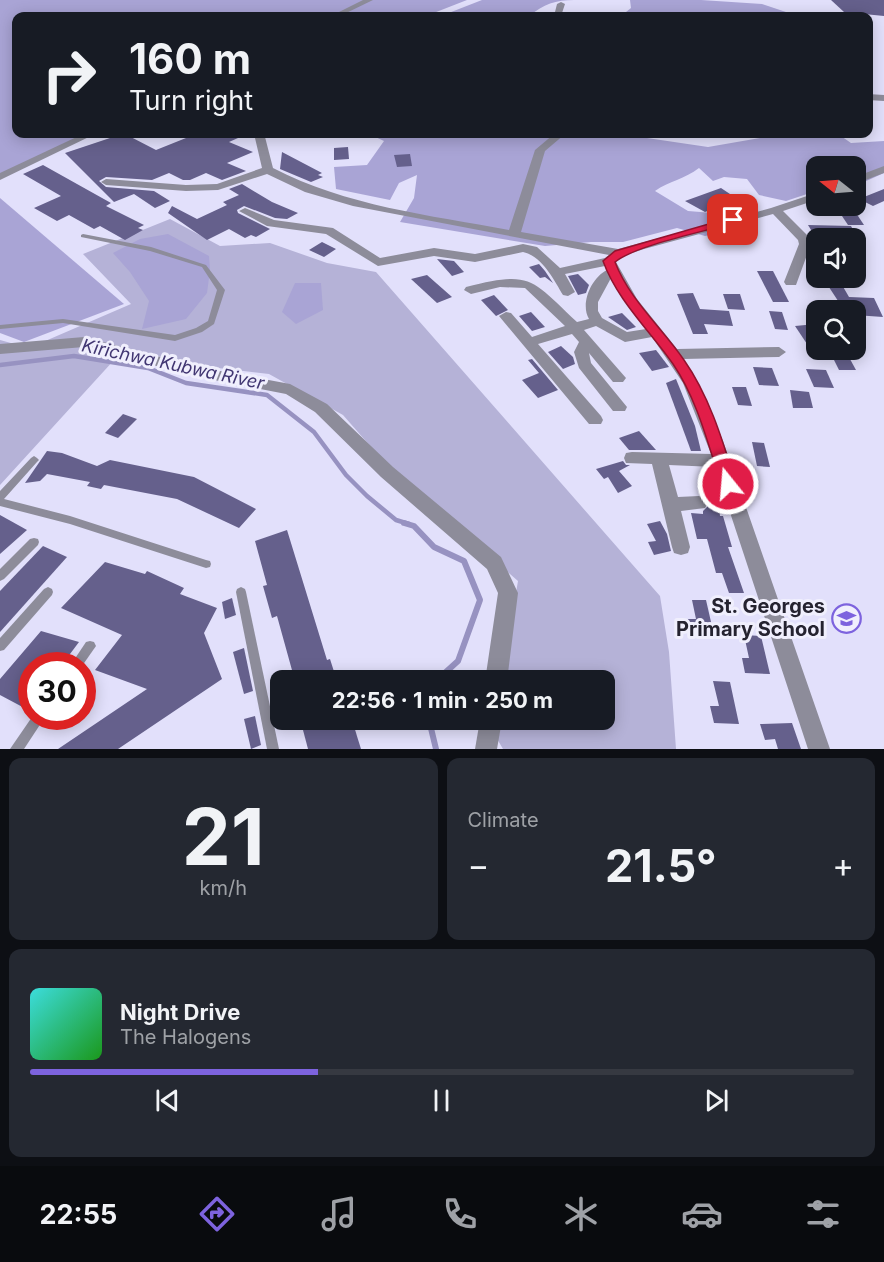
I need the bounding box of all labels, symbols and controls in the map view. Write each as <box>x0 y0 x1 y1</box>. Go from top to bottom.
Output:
text: 160 m <box>129 33 251 84</box>
icon: right <box>30 36 108 114</box>
text: Turn right <box>129 84 253 117</box>
north arrow <box>806 156 866 216</box>
map controls <box>806 156 866 360</box>
pin <box>707 194 758 245</box>
icon: arrive <box>716 203 749 236</box>
button: sound <box>806 228 866 288</box>
button: search <box>806 300 866 360</box>
water label: Kirichwa Kubwa River <box>80 334 267 394</box>
position arrow <box>696 452 760 516</box>
place label: St. Georges Primary School <box>676 594 825 641</box>
school or university icon: St. Georges Primary School <box>830 602 862 634</box>
speed limit sign: 30 <box>18 652 96 730</box>
text: 22:56 · 1 min · 250 m <box>332 687 553 713</box>
text: 21 <box>182 789 265 884</box>
text: Climate <box>468 808 539 832</box>
text: 21.5° <box>605 838 717 893</box>
text: − <box>468 845 489 885</box>
text: + <box>832 845 854 885</box>
text: km/h <box>199 876 247 900</box>
text: Night Drive <box>120 999 240 1025</box>
text: The Halogens <box>120 1025 251 1049</box>
icon: previous <box>151 1084 184 1117</box>
icon: pause <box>425 1084 458 1117</box>
icon: next <box>700 1084 733 1117</box>
icon: directions <box>196 1193 238 1235</box>
icon: music <box>318 1193 360 1235</box>
icon: phone <box>439 1193 481 1235</box>
icon: climate <box>560 1193 602 1235</box>
icon: car <box>681 1193 723 1235</box>
icon: filters <box>802 1193 844 1235</box>
text: 22:55 <box>40 1198 117 1231</box>

